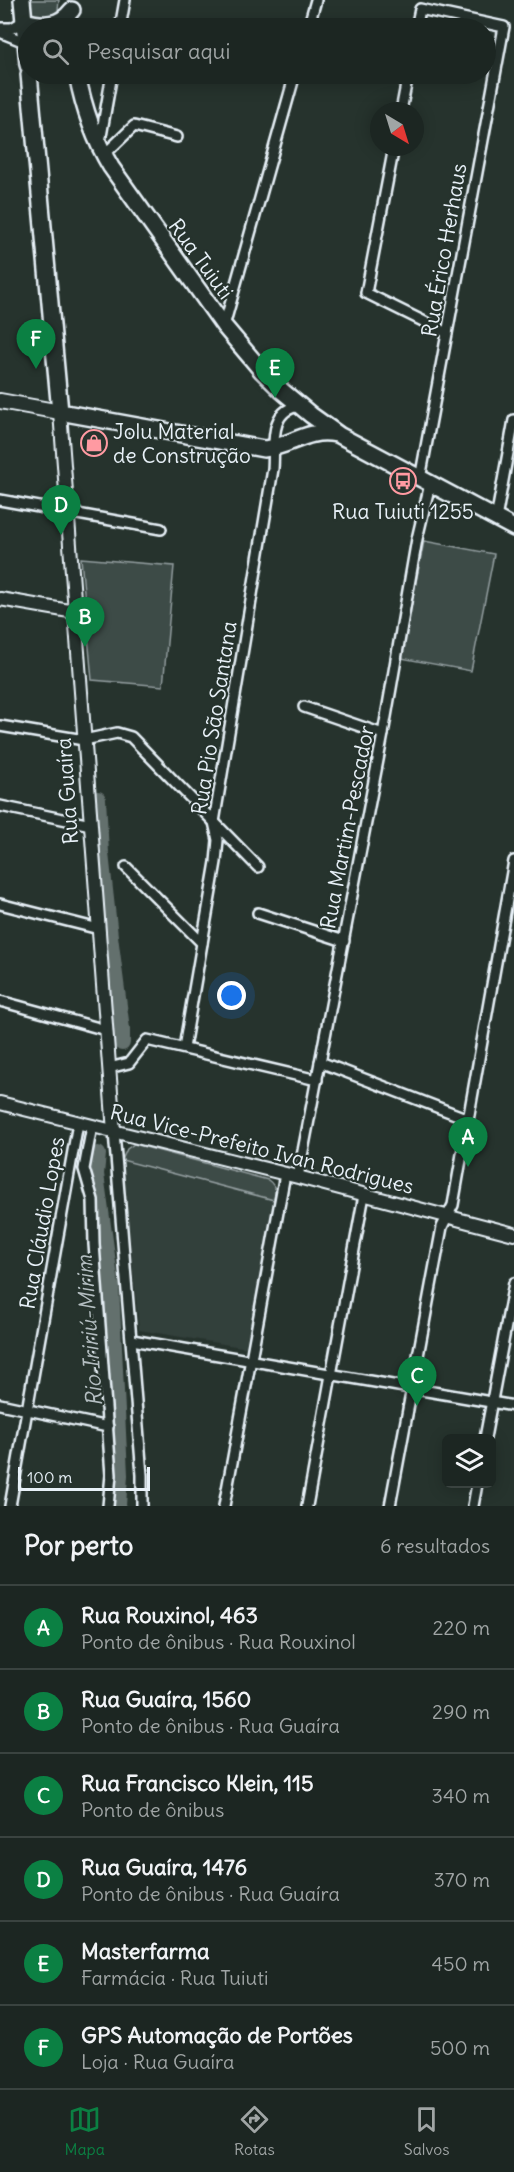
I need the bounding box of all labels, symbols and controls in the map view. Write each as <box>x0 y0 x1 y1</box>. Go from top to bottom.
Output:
search box <box>18 18 496 84</box>
icon: search <box>39 35 72 68</box>
text: Pesquisar aqui <box>87 37 230 65</box>
north arrow <box>370 102 424 156</box>
street label: Rua Érico Herhaus <box>415 161 473 339</box>
street label: Rua Tuiuti <box>163 213 239 305</box>
pin: F <box>16 320 56 369</box>
pin: E <box>256 348 294 398</box>
place label: Jolu Material de Construção <box>113 418 251 469</box>
shop icon: Jolu Material de Construção <box>79 428 109 458</box>
bus stop icon: Rua Tuiuti 1255 <box>388 466 418 496</box>
pin: D <box>42 486 80 535</box>
place label: Rua Tuiuti 1255 <box>332 498 474 525</box>
pin: B <box>66 598 104 647</box>
street label: Rua Pio São Santana <box>185 619 243 817</box>
street label: Rua Martim-Pescador <box>314 723 380 931</box>
street label: Rua Guaíra <box>50 737 84 845</box>
your location <box>217 981 246 1010</box>
street label: Rua Vice-Prefeito Ivan Rodrigues <box>107 1098 417 1200</box>
pin: A <box>448 1118 488 1167</box>
street label: Rua Cláudio Lopes <box>14 1135 70 1311</box>
water label: Rio Iririú-Mirim <box>70 1254 108 1408</box>
pin: C <box>398 1356 436 1406</box>
map controls <box>442 1434 496 1488</box>
button: layers <box>442 1434 496 1488</box>
scale bar <box>18 1464 150 1492</box>
text: 100 m <box>27 1467 72 1487</box>
text: Por perto <box>24 1529 133 1562</box>
text: 6 resultados <box>380 1533 490 1558</box>
text: Rua Rouxinol, 463 <box>81 1601 258 1629</box>
text: A <box>37 1615 50 1640</box>
text: 220 m <box>433 1615 490 1640</box>
text: Ponto de ônibus · Rua Rouxinol <box>81 1629 356 1654</box>
text: Rua Guaíra, 1560 <box>81 1685 251 1713</box>
text: B <box>37 1699 50 1724</box>
text: 290 m <box>432 1699 490 1724</box>
text: Ponto de ônibus · Rua Guaíra <box>81 1713 340 1738</box>
text: Rua Francisco Klein, 115 <box>81 1769 314 1797</box>
text: C <box>37 1783 50 1808</box>
text: 340 m <box>432 1783 490 1808</box>
text: Ponto de ônibus <box>81 1797 224 1822</box>
text: Rua Guaíra, 1476 <box>81 1853 247 1881</box>
text: D <box>36 1867 51 1892</box>
text: 370 m <box>433 1867 490 1892</box>
text: Ponto de ônibus · Rua Guaíra <box>81 1881 340 1906</box>
text: Masterfarma <box>81 1937 210 1965</box>
text: E <box>38 1951 49 1976</box>
text: 450 m <box>431 1951 490 1976</box>
text: Farmácia · Rua Tuiuti <box>81 1965 268 1990</box>
text: GPS Automação de Portões <box>81 2021 353 2049</box>
text: F <box>38 2035 49 2060</box>
text: 500 m <box>430 2035 490 2060</box>
text: Loja · Rua Guaíra <box>81 2049 234 2074</box>
tab: Mapa <box>65 2103 105 2159</box>
tab: Rotas <box>234 2103 275 2159</box>
tab: Salvos <box>404 2103 449 2159</box>

